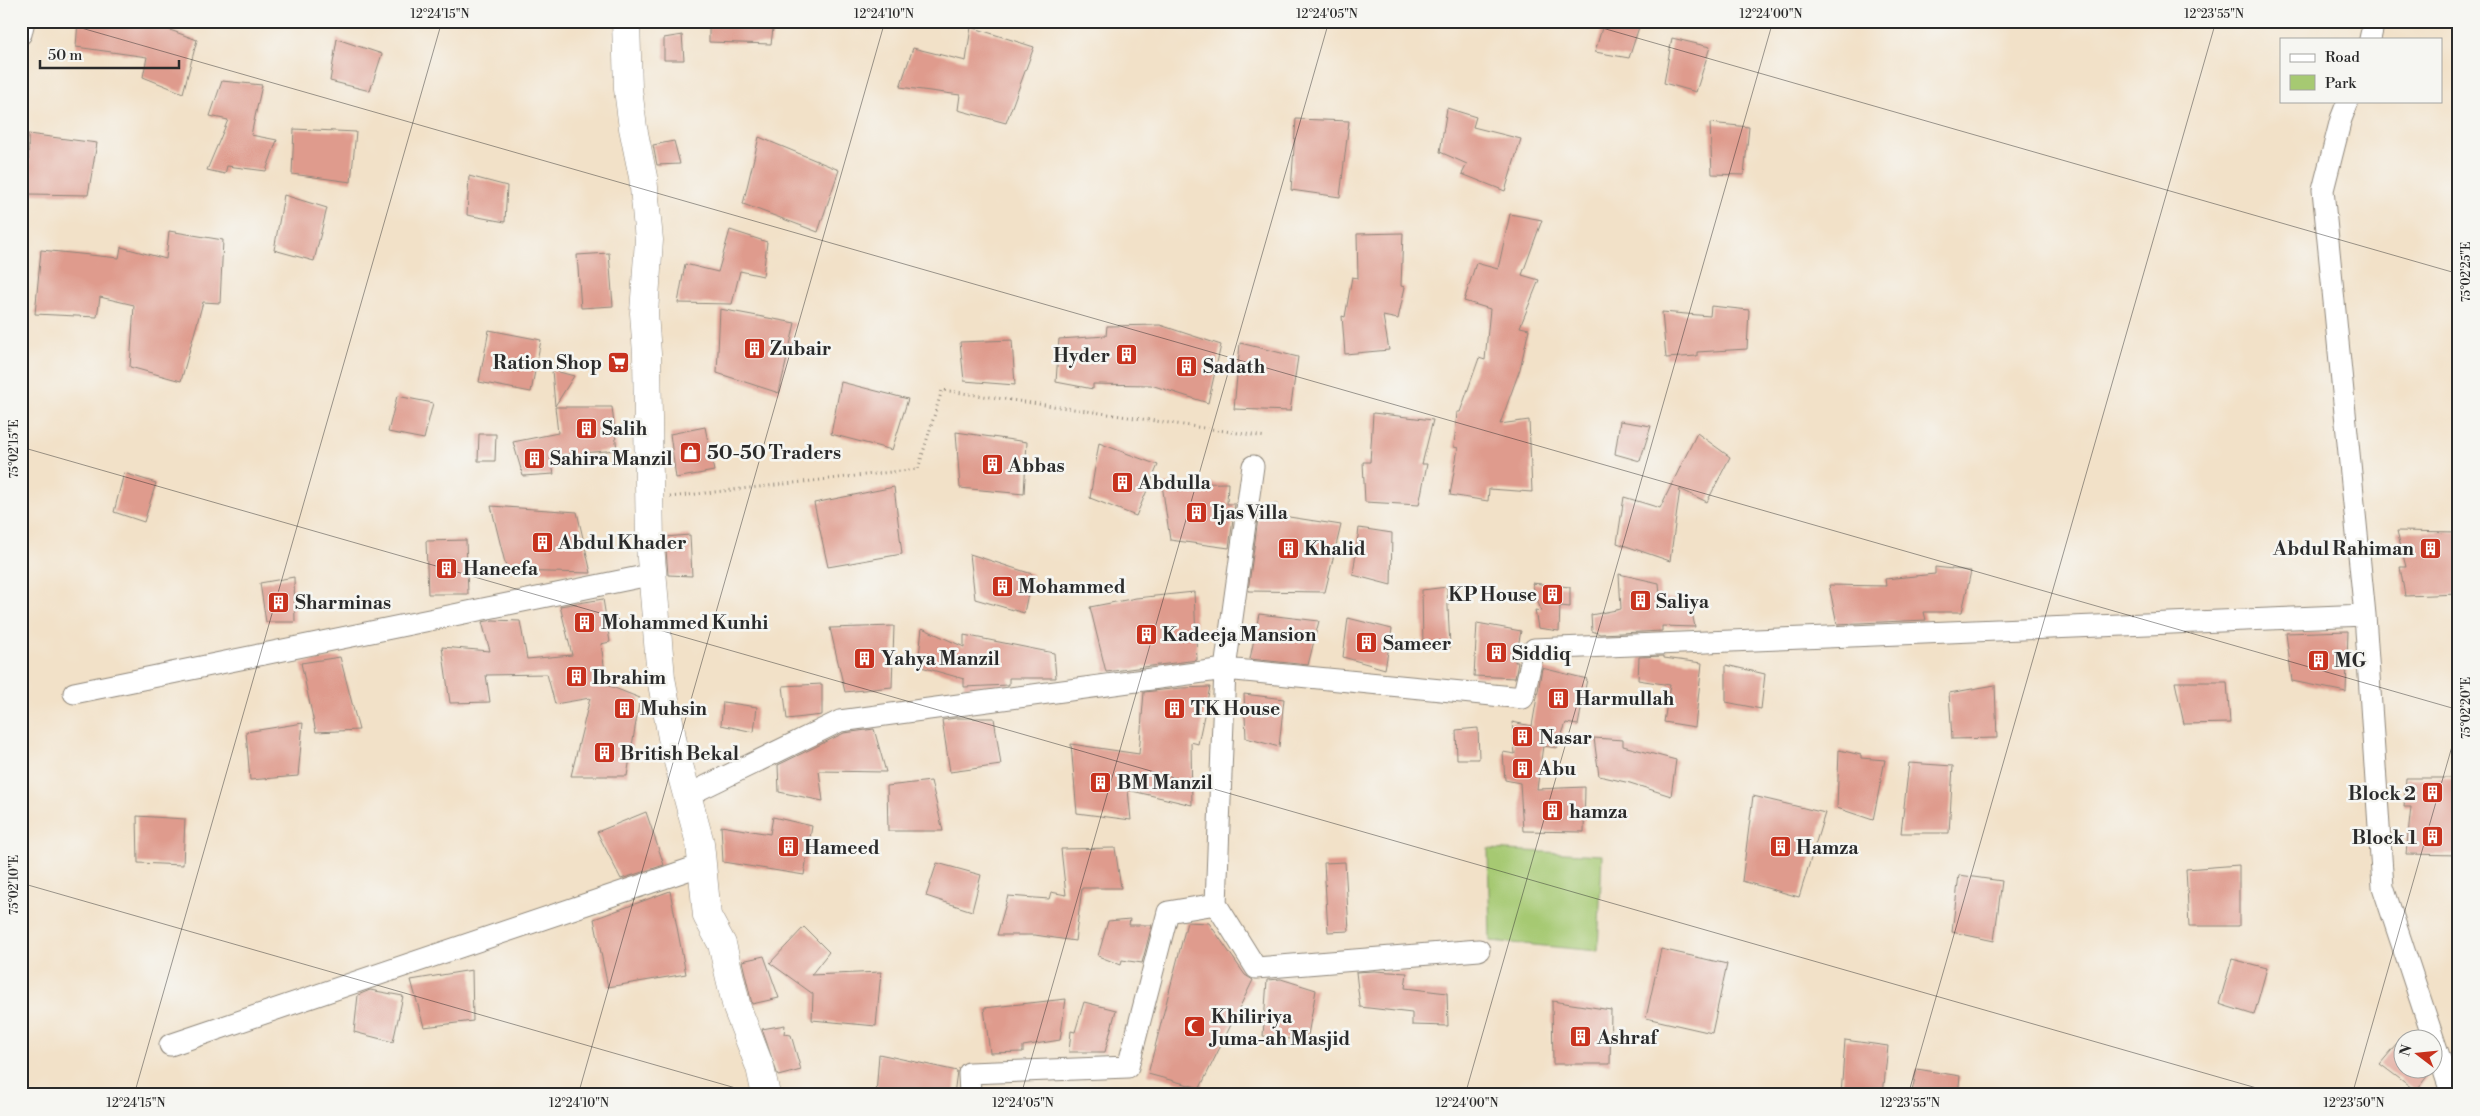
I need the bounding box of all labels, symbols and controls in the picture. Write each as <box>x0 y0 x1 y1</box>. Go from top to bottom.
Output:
text: 12°24'15"N <box>411 7 469 22</box>
text: 12°24'10"N <box>854 7 914 22</box>
text: 12°24'05"N <box>1296 7 1358 22</box>
text: 12°24'00"N <box>1740 7 1803 22</box>
text: 12°23'55"N <box>2184 7 2244 22</box>
scale bar <box>40 38 179 70</box>
legend <box>2280 38 2442 102</box>
text: 50 m <box>48 46 82 65</box>
text: Road <box>2325 48 2360 67</box>
text: Park <box>2325 74 2357 93</box>
text: 75°02'25"E <box>2459 242 2474 302</box>
building icon: Zubair <box>742 336 766 360</box>
place label: Zubair <box>770 337 832 361</box>
building icon: Hyder <box>1114 343 1138 367</box>
place label: Hyder <box>1053 344 1110 368</box>
supermarket icon: Ration Shop <box>606 350 630 374</box>
place label: Ration Shop <box>493 351 602 375</box>
building icon: Sadath <box>1175 354 1199 378</box>
place label: Sadath <box>1203 355 1266 379</box>
building icon: Salih <box>574 416 598 440</box>
place label: Salih <box>602 417 647 441</box>
text: 75°02'15"E <box>7 420 22 478</box>
shop icon: 50-50 Traders <box>679 440 703 464</box>
place label: 50-50 Traders <box>707 441 841 465</box>
building icon: Sahira Manzil <box>522 446 546 470</box>
place label: Sahira Manzil <box>550 447 673 471</box>
building icon: Abbas <box>980 453 1004 477</box>
place label: Abbas <box>1007 454 1065 478</box>
building icon: Abdulla <box>1110 470 1134 494</box>
place label: Abdulla <box>1137 471 1211 495</box>
building icon: Ijas Villa <box>1184 500 1208 524</box>
place label: Ijas Villa <box>1212 501 1288 525</box>
building icon: Abdul Khader <box>530 530 554 554</box>
place label: Abdul Khader <box>557 531 687 555</box>
building icon: Khalid <box>1276 536 1300 560</box>
building icon: Abdul Rahiman <box>2418 536 2442 560</box>
place label: Khalid <box>1304 537 1366 561</box>
place label: Abdul Rahiman <box>2272 537 2414 561</box>
building icon: Haneefa <box>435 556 459 580</box>
place label: Haneefa <box>463 557 539 581</box>
building icon: Mohammed <box>990 574 1014 598</box>
place label: Mohammed <box>1018 575 1126 599</box>
building icon: KP House <box>1541 582 1565 606</box>
place label: KP House <box>1448 583 1537 607</box>
building icon: Saliya <box>1628 589 1652 613</box>
building icon: Sharminas <box>267 590 291 614</box>
place label: Saliya <box>1656 590 1710 614</box>
place label: Sharminas <box>295 591 391 615</box>
building icon: Mohammed Kunhi <box>573 610 597 634</box>
place label: Mohammed Kunhi <box>601 611 768 635</box>
building icon: Kadeeja Mansion <box>1134 622 1158 646</box>
place label: Kadeeja Mansion <box>1162 623 1317 647</box>
building icon: Sameer <box>1355 631 1379 655</box>
place label: Sameer <box>1383 632 1452 656</box>
building icon: Siddiq <box>1484 641 1508 665</box>
place label: Siddiq <box>1512 642 1571 666</box>
building icon: Yahya Manzil <box>853 646 877 670</box>
place label: Yahya Manzil <box>881 647 1000 671</box>
building icon: MG <box>2306 648 2330 672</box>
place label: MG <box>2334 649 2367 673</box>
building icon: Ibrahim <box>564 665 588 689</box>
place label: Ibrahim <box>592 666 666 690</box>
text: 75°02'20"E <box>2459 677 2474 739</box>
building icon: Harmullah <box>1547 686 1571 710</box>
place label: Harmullah <box>1575 687 1675 711</box>
building icon: Muhsin <box>612 696 636 720</box>
building icon: TK House <box>1163 696 1187 720</box>
place label: Muhsin <box>640 697 707 721</box>
place label: TK House <box>1191 697 1280 721</box>
building icon: Nasar <box>1511 725 1535 749</box>
place label: Nasar <box>1539 726 1592 750</box>
building icon: British Bekal <box>592 741 616 765</box>
place label: British Bekal <box>620 742 739 766</box>
building icon: Abu <box>1510 756 1534 780</box>
place label: Abu <box>1537 757 1576 781</box>
building icon: BM Manzil <box>1089 770 1113 794</box>
place label: BM Manzil <box>1117 771 1213 795</box>
building icon: Block 2 <box>2420 781 2444 805</box>
place label: Block 2 <box>2348 782 2416 806</box>
building icon: hamza <box>1541 799 1565 823</box>
place label: hamza <box>1569 800 1628 824</box>
building icon: Block 1 <box>2421 825 2445 849</box>
place label: Block 1 <box>2352 826 2417 850</box>
building icon: Hameed <box>776 835 800 859</box>
building icon: Hamza <box>1768 835 1792 859</box>
place label: Hameed <box>804 836 880 860</box>
place label: Hamza <box>1796 836 1859 860</box>
text: 75°02'10"E <box>7 855 22 915</box>
place label: Khiliriya Juma-ah Masjid <box>1208 1005 1350 1051</box>
mosque icon: Khiliriya Juma-ah Masjid <box>1183 1015 1207 1039</box>
building icon: Ashraf <box>1569 1025 1593 1049</box>
place label: Ashraf <box>1596 1026 1659 1050</box>
north arrow <box>2392 1028 2442 1078</box>
text: N <box>2396 1043 2417 1058</box>
text: 12°24'15"N <box>107 1096 165 1111</box>
text: 12°24'10"N <box>549 1096 609 1111</box>
text: 12°24'05"N <box>992 1096 1054 1111</box>
text: 12°24'00"N <box>1436 1096 1499 1111</box>
text: 12°23'55"N <box>1880 1096 1940 1111</box>
text: 12°23'50"N <box>2324 1096 2385 1111</box>

